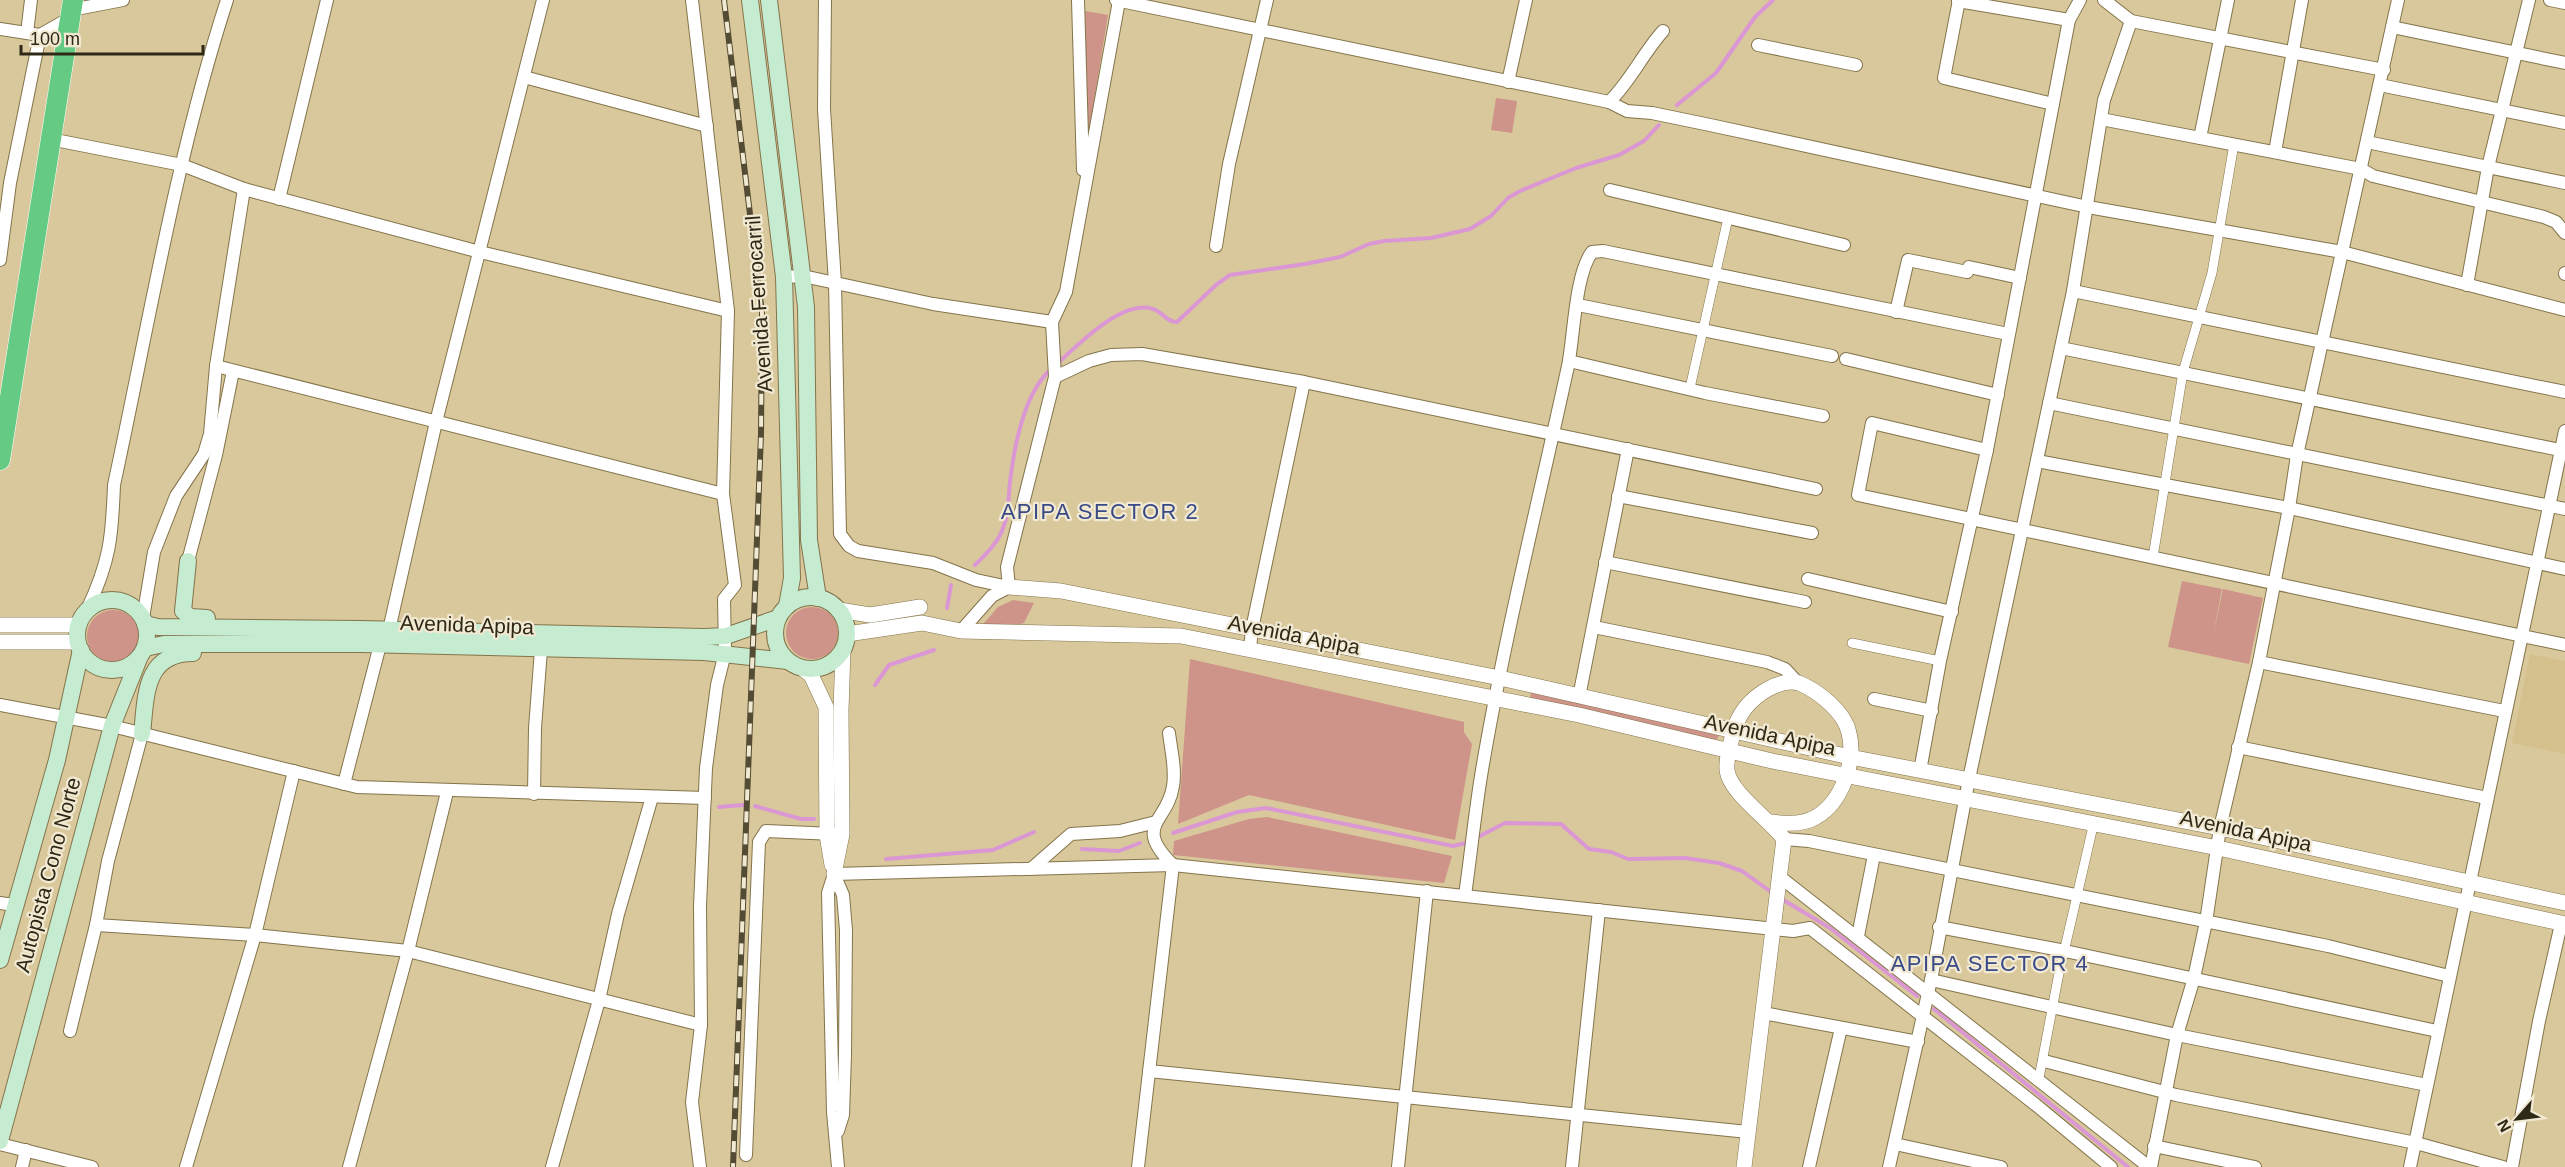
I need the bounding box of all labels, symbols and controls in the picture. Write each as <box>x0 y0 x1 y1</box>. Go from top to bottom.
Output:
scale bar <box>21 18 202 56</box>
text: 100 m <box>30 29 80 49</box>
street label: Avenida Ferrocarril <box>741 215 776 393</box>
district label: APIPA SECTOR 2 <box>1001 499 1199 524</box>
street label: Avenida Apipa <box>1226 610 1362 659</box>
street label: Avenida Apipa <box>400 611 535 638</box>
street label: Avenida Apipa <box>1702 709 1838 760</box>
street label: Autopista Cono Norte <box>10 775 85 975</box>
street label: Avenida Apipa <box>2178 805 2314 856</box>
district label: APIPA SECTOR 4 <box>1891 951 2089 976</box>
north arrow <box>2487 1089 2547 1149</box>
text: N <box>2494 1117 2514 1135</box>

